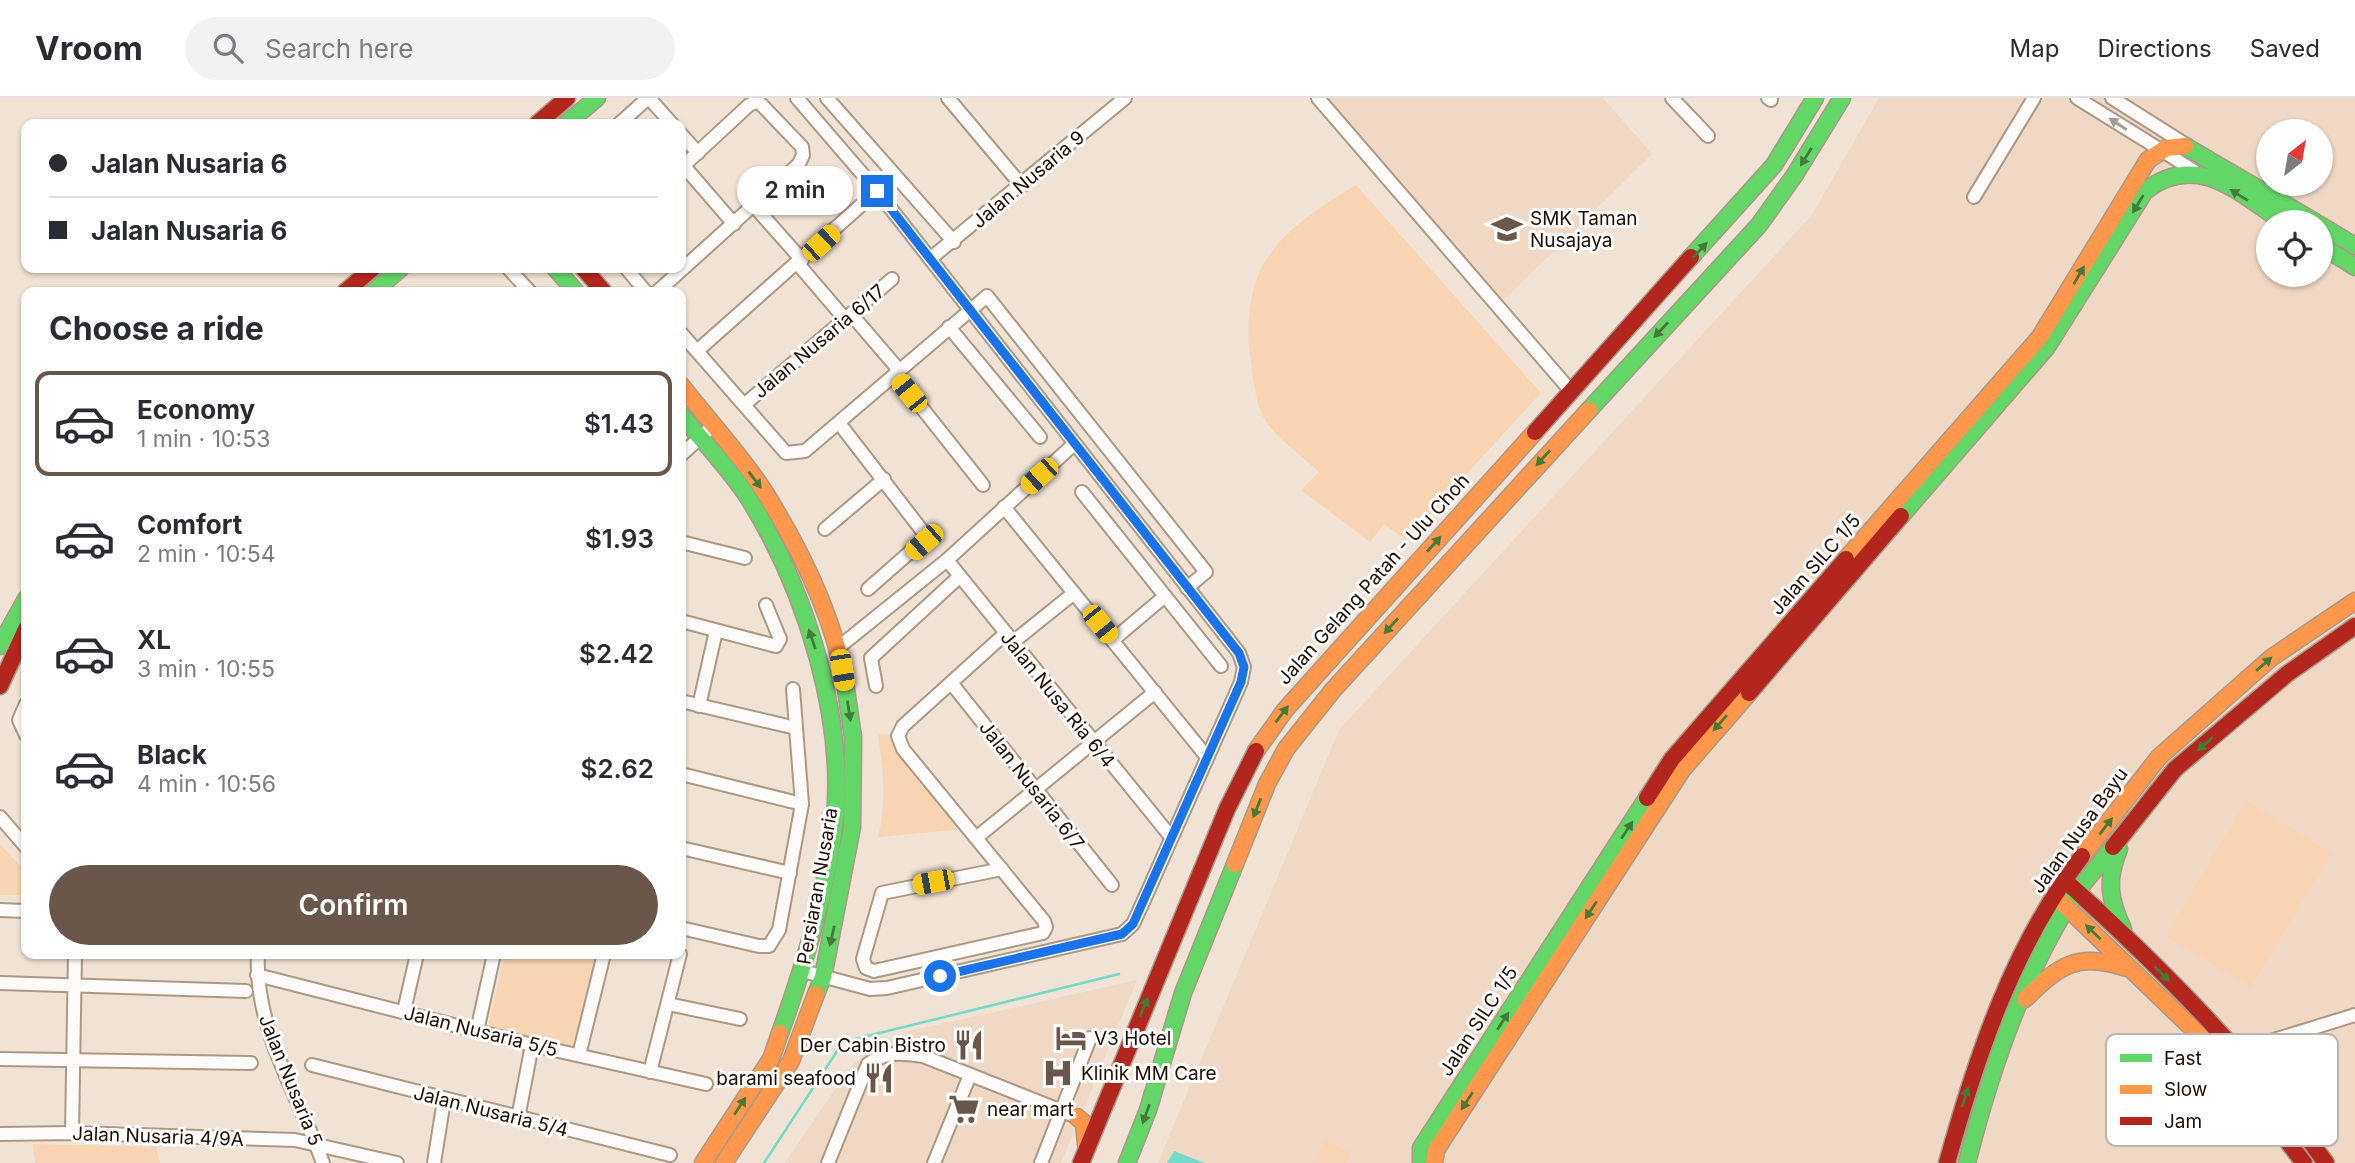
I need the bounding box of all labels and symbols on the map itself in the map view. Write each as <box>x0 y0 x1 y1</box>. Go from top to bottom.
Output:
one-way arrow <box>2109 117 2127 131</box>
north arrow <box>2256 119 2333 196</box>
street label: Jalan Nusaria 9 <box>968 126 1089 233</box>
one-way arrow <box>1800 147 1813 166</box>
callout: 2 min <box>737 166 852 216</box>
route end <box>861 175 893 207</box>
one-way arrow <box>2229 188 2248 201</box>
one-way arrow <box>2132 194 2144 213</box>
place label: SMK Taman Nusajaya <box>1530 207 1638 252</box>
school or university icon: SMK Taman Nusajaya <box>1490 212 1524 246</box>
car <box>799 221 844 265</box>
one-way arrow <box>1692 241 1708 259</box>
one-way arrow <box>2073 265 2085 284</box>
street label: Jalan Nusaria 6/17 <box>749 280 890 403</box>
one-way arrow <box>1652 322 1669 339</box>
car <box>888 370 931 416</box>
one-way arrow <box>1536 449 1552 466</box>
car <box>1017 454 1062 498</box>
street label: Jalan Gelang Patah - Ulu Choh <box>1273 469 1474 689</box>
one-way arrow <box>747 470 762 488</box>
street label: Jalan SILC 1/5 <box>1765 509 1865 619</box>
car <box>902 520 947 564</box>
one-way arrow <box>1426 535 1442 553</box>
car <box>1079 601 1122 647</box>
one-way arrow <box>1383 617 1399 634</box>
street label: Jalan Nusa Ria 6/4 <box>996 627 1120 772</box>
one-way arrow <box>807 629 818 650</box>
car <box>829 648 856 692</box>
one-way arrow <box>2256 657 2273 672</box>
one-way arrow <box>844 700 855 722</box>
one-way arrow <box>1275 705 1289 723</box>
one-way arrow <box>1712 714 1728 732</box>
street label: Jalan Nusaria 6/7 <box>974 716 1089 854</box>
one-way arrow <box>2196 736 2214 752</box>
street label: Jalan Nusa Bayu <box>2026 763 2133 898</box>
one-way arrow <box>1251 798 1262 819</box>
street label: Persiaran Nusaria <box>792 806 843 966</box>
one-way arrow <box>2098 817 2112 835</box>
one-way arrow <box>1620 820 1633 840</box>
car <box>911 868 956 896</box>
one-way arrow <box>1585 901 1598 920</box>
one-way arrow <box>2085 924 2102 941</box>
one-way arrow <box>827 925 838 947</box>
route start <box>924 960 956 992</box>
street label: Jalan SILC 1/5 <box>1434 962 1522 1080</box>
one-way arrow <box>2153 965 2169 982</box>
one-way arrow <box>1139 997 1150 1018</box>
street label: Jalan Nusaria 5/5 <box>402 1001 560 1062</box>
street label: Jalan Nusaria 5 <box>254 1011 327 1149</box>
one-way arrow <box>1497 1011 1510 1031</box>
hotel icon: V3 Hotel <box>1054 1021 1088 1055</box>
place label: V3 Hotel <box>1094 1027 1171 1050</box>
restaurant icon: Der Cabin Bistro <box>952 1028 986 1062</box>
place label: Der Cabin Bistro <box>800 1034 946 1057</box>
legend <box>2106 1034 2338 1146</box>
text: Fast <box>2164 1047 2202 1070</box>
hospital icon: Klinik MM Care <box>1041 1056 1075 1090</box>
restaurant icon: barami seafood <box>862 1061 896 1095</box>
place label: Klinik MM Care <box>1081 1062 1217 1085</box>
place label: barami seafood <box>716 1067 856 1090</box>
text: Slow <box>2164 1078 2207 1101</box>
street label: Jalan Nusaria 5/4 <box>411 1081 570 1142</box>
one-way arrow <box>1961 1087 1971 1108</box>
supermarket icon: near mart <box>947 1092 981 1126</box>
one-way arrow <box>1461 1092 1474 1111</box>
one-way arrow <box>733 1097 747 1115</box>
place label: near mart <box>987 1098 1074 1121</box>
one-way arrow <box>1140 1103 1151 1124</box>
text: Jam <box>2164 1110 2202 1133</box>
street label: Jalan Nusaria 4/9A <box>72 1122 244 1151</box>

